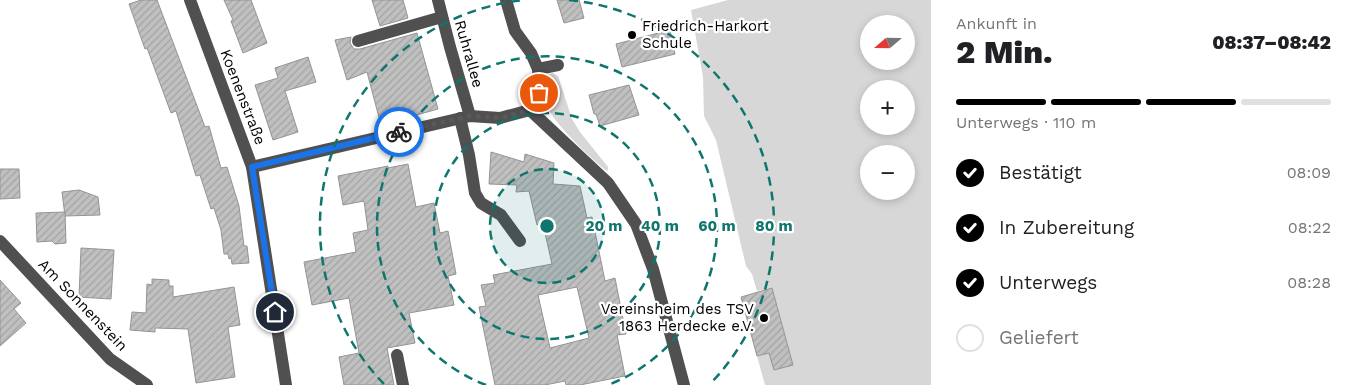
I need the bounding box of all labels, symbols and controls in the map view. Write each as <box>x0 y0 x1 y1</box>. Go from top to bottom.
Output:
text: Ankunft in <box>956 14 1037 33</box>
north arrow <box>860 15 915 70</box>
map controls <box>860 15 915 200</box>
place label: Friedrich-Harkort Schule <box>642 17 770 52</box>
street label: Ruhrallee <box>451 18 487 90</box>
marker: Friedrich-Harkort Schule <box>626 29 638 41</box>
text: 08:37–08:42 <box>1212 31 1331 54</box>
text: 2 Min. <box>956 33 1053 71</box>
street label: Koenenstraße <box>217 47 269 147</box>
pin <box>518 72 560 114</box>
icon: bag <box>525 79 553 107</box>
button: + <box>860 80 915 135</box>
courier <box>374 107 424 157</box>
text: Unterwegs · 110 m <box>956 113 1096 132</box>
icon: bike <box>385 118 413 146</box>
button: − <box>860 145 915 200</box>
icon: check <box>956 159 984 187</box>
text: Bestätigt <box>999 161 1082 184</box>
text: 08:09 <box>1287 163 1331 182</box>
icon: check <box>956 214 984 242</box>
text: In Zubereitung <box>999 216 1134 239</box>
centre of rings <box>538 217 556 235</box>
text: 20 m <box>585 217 623 235</box>
text: 40 m <box>641 217 679 235</box>
text: 60 m <box>698 217 736 235</box>
text: 80 m <box>755 217 793 235</box>
text: 08:22 <box>1288 218 1331 237</box>
street label: Am Sonnenstein <box>35 255 131 355</box>
icon: check <box>956 269 984 297</box>
text: Unterwegs <box>999 271 1097 294</box>
text: 08:28 <box>1287 273 1331 292</box>
pin <box>254 291 296 333</box>
icon: home <box>261 298 289 326</box>
place label: Vereinsheim des TSV 1863 Herdecke e.V. <box>601 300 754 335</box>
marker: Vereinsheim des TSV 1863 Herdecke e.V. <box>758 312 770 324</box>
text: Geliefert <box>999 326 1079 349</box>

